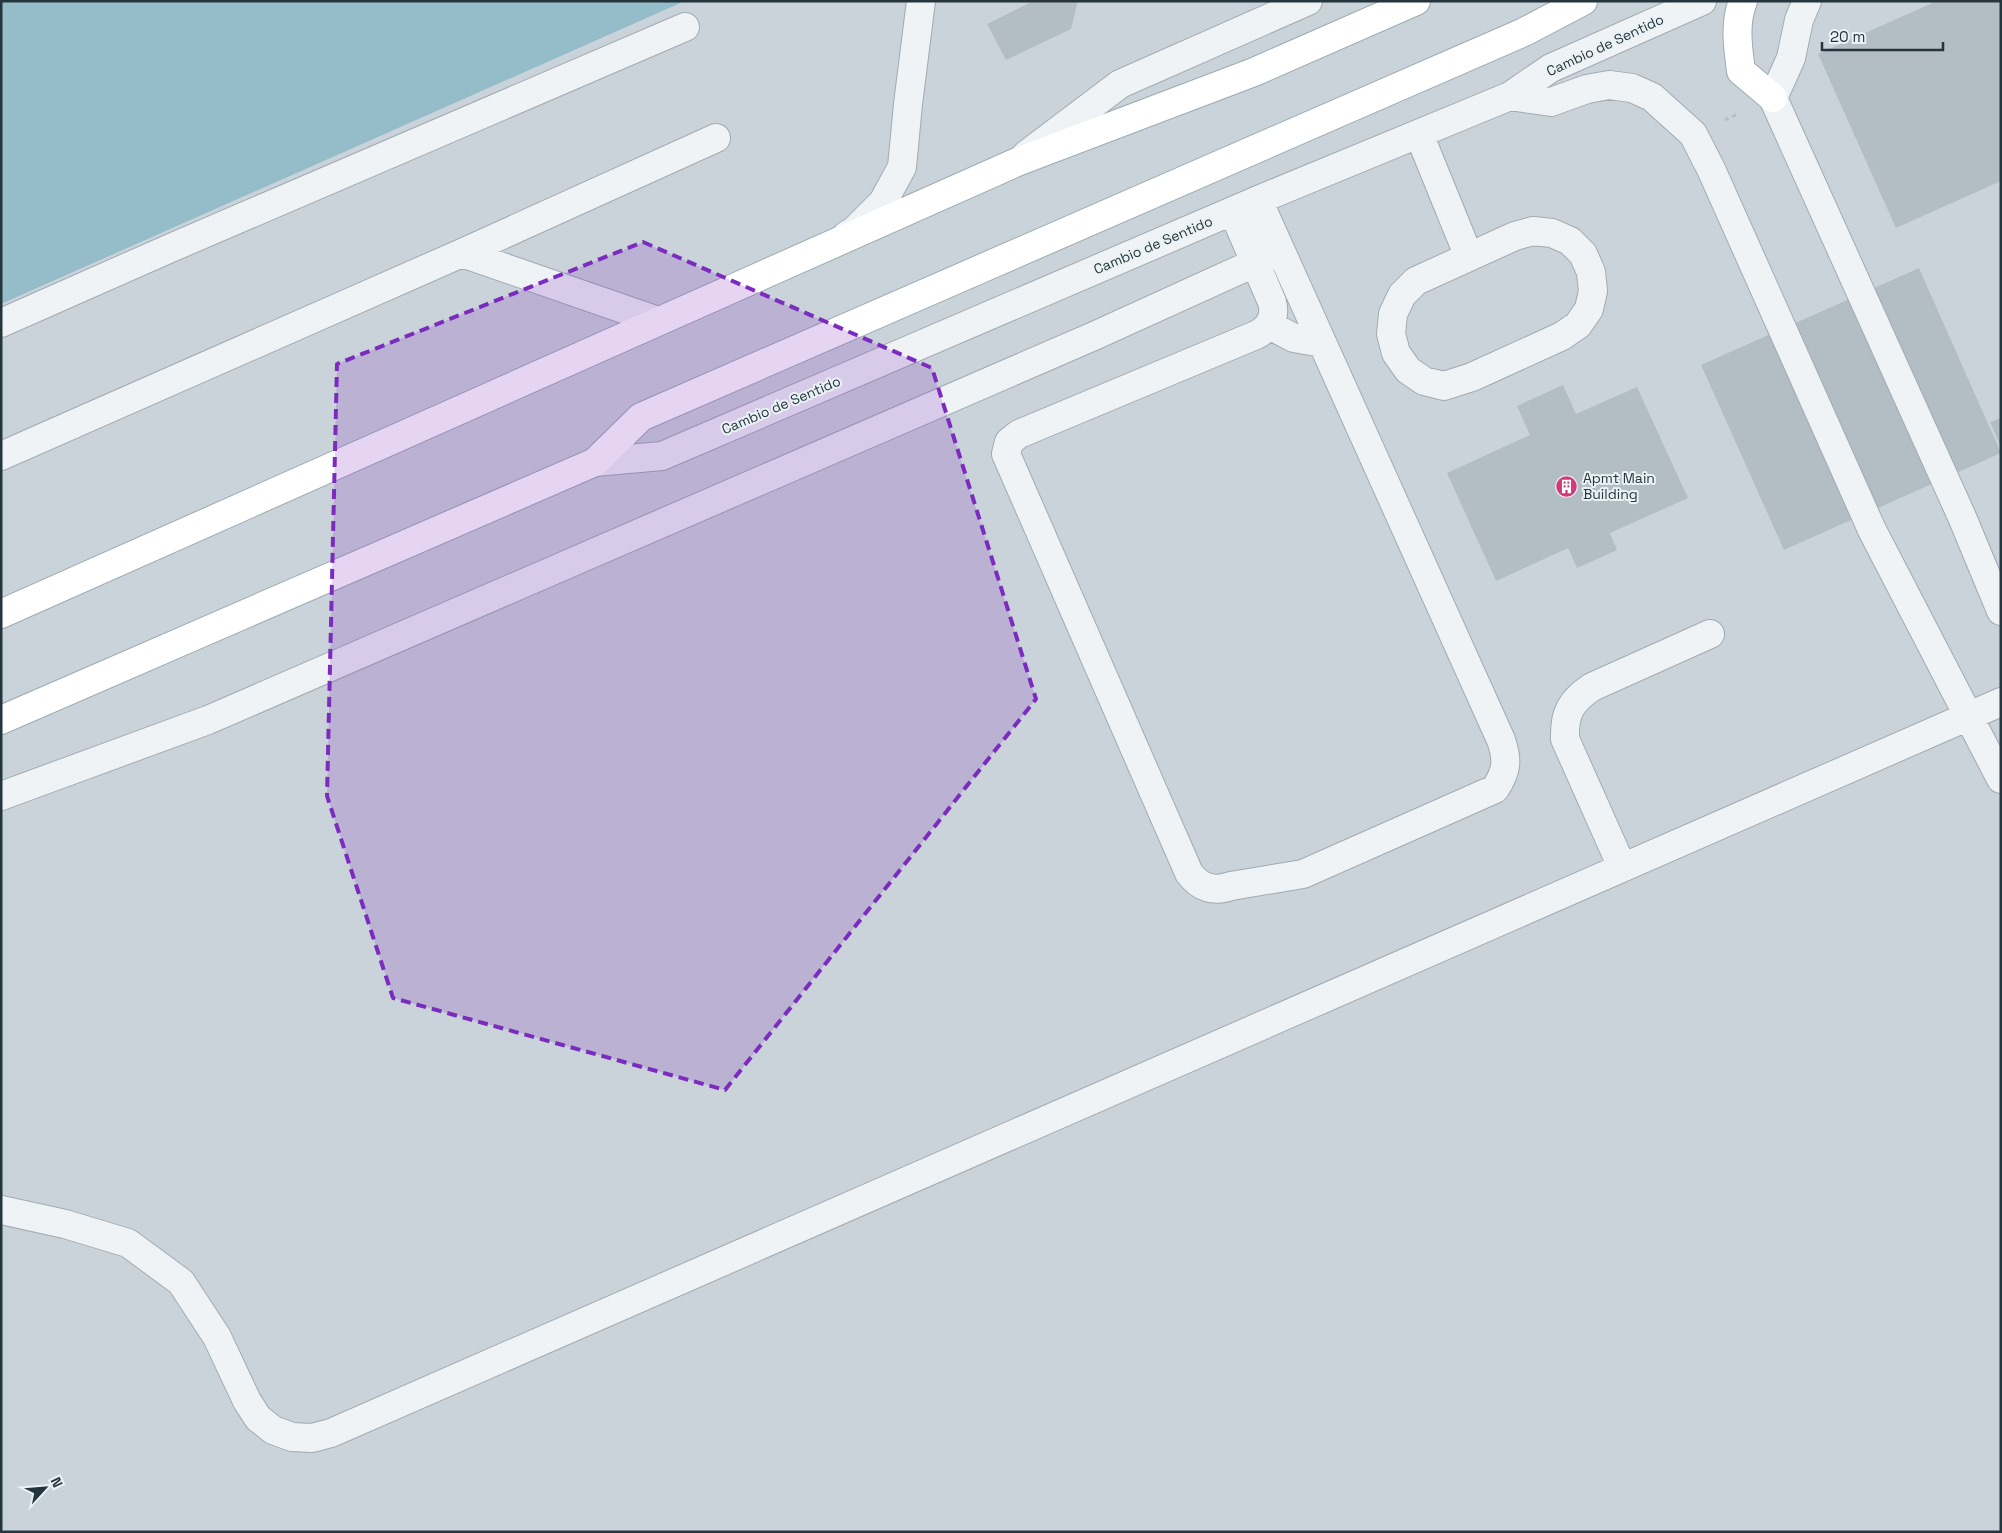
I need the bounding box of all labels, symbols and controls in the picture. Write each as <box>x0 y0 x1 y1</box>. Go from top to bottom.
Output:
street label: Cambio de Sentido <box>1543 10 1667 80</box>
scale bar <box>1822 20 1943 52</box>
text: 20 m <box>1830 27 1865 46</box>
street label: Cambio de Sentido <box>1091 212 1215 278</box>
street label: Cambio de Sentido <box>719 372 843 438</box>
place label: Apmt Main Building <box>1583 469 1655 503</box>
building icon: Apmt Main Building <box>1555 474 1579 498</box>
north arrow <box>20 1463 70 1513</box>
text: N <box>47 1474 67 1490</box>

